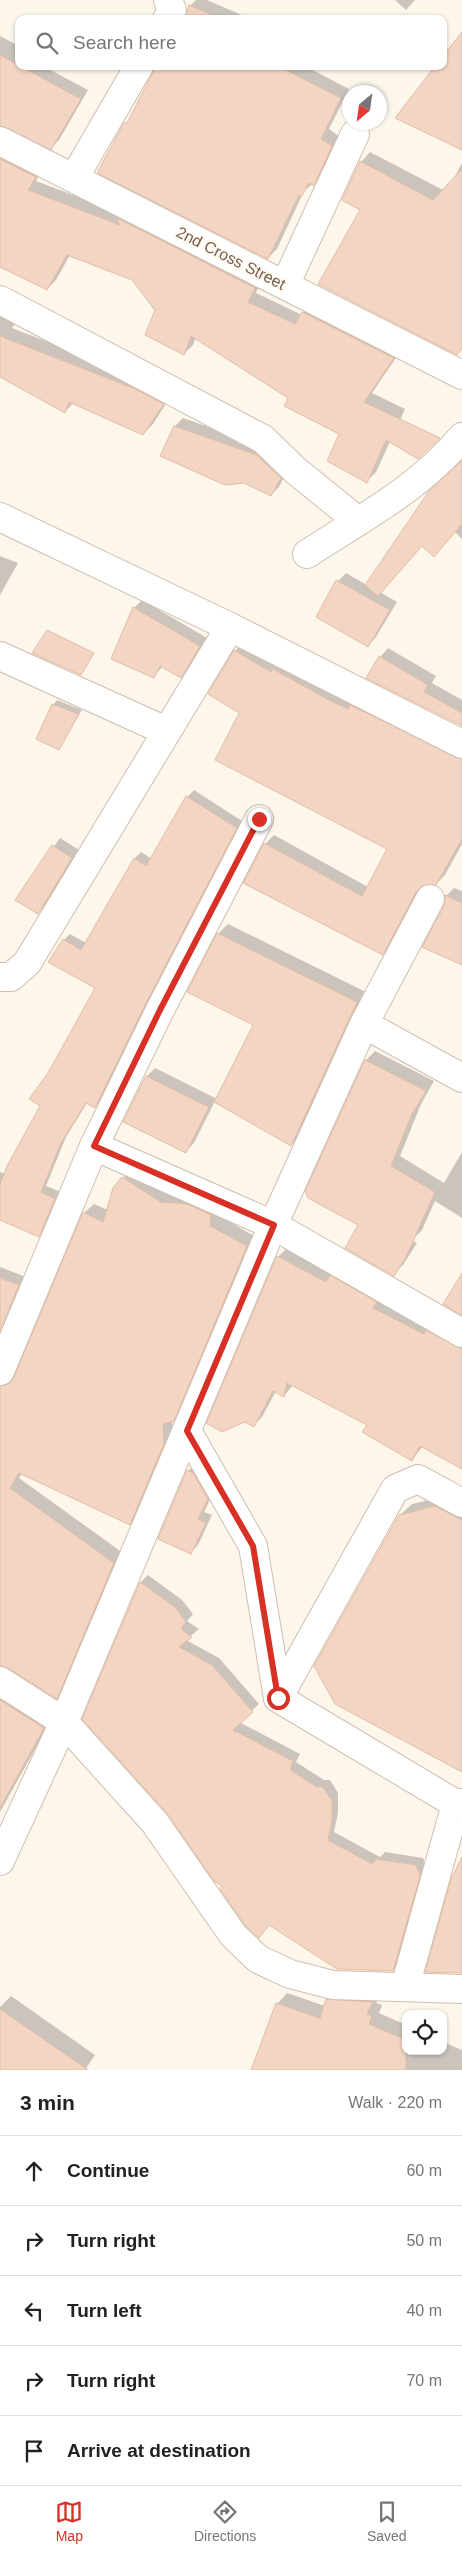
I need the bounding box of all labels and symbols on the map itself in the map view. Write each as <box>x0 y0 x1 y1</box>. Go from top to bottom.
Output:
north arrow <box>342 85 387 130</box>
street label: 2nd Cross Street <box>174 223 289 293</box>
route end <box>248 808 271 831</box>
route start <box>267 1687 290 1710</box>

